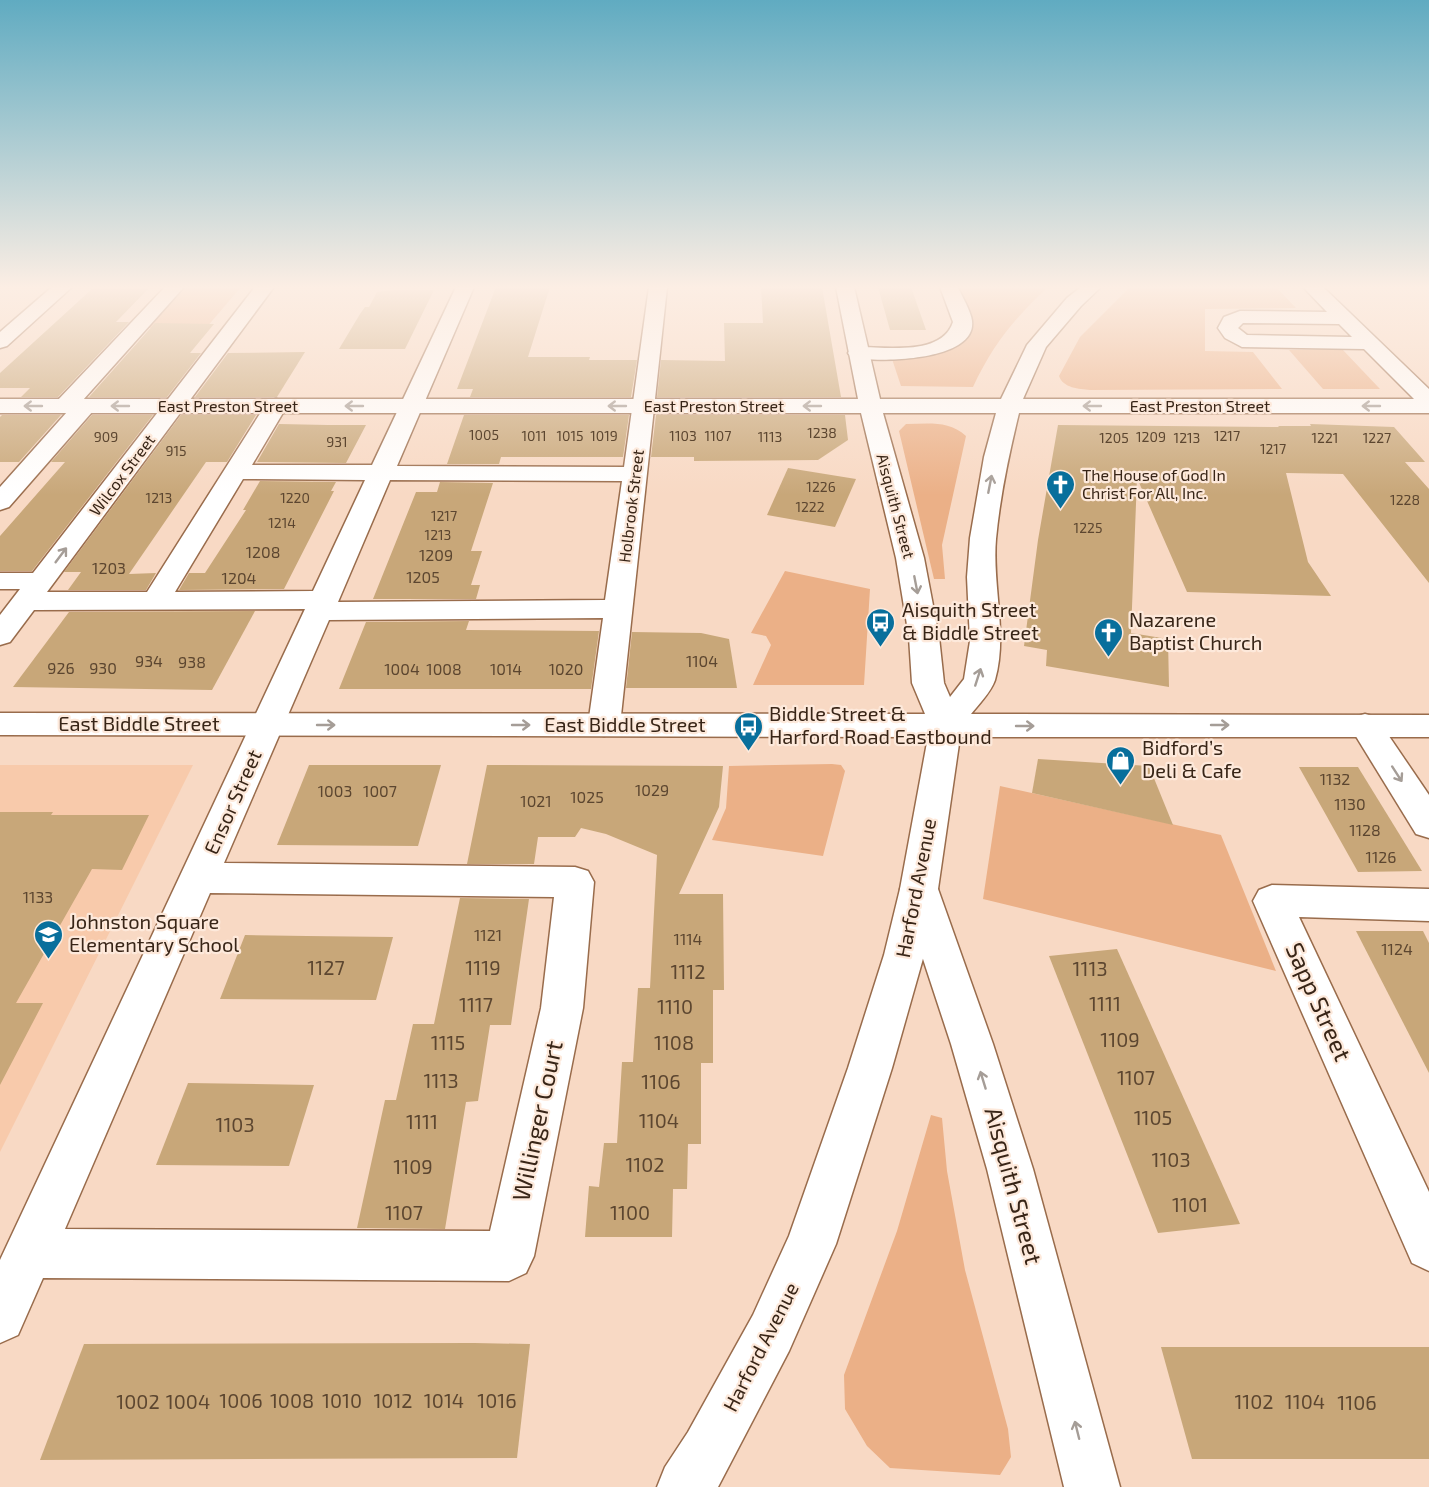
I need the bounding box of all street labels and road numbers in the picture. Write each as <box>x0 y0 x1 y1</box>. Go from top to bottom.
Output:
street label: East Preston Street <box>158 396 298 415</box>
street label: East Preston Street <box>644 396 784 415</box>
street label: East Preston Street <box>1130 396 1270 415</box>
street label: Wilcox Street <box>85 430 158 519</box>
street label: Holbrook Street <box>614 448 647 564</box>
street label: Aisquith Street <box>873 451 920 560</box>
street label: East Biddle Street <box>58 711 220 735</box>
street label: East Biddle Street <box>544 712 706 736</box>
street label: Ensor Street <box>198 745 266 858</box>
street label: Harford Avenue <box>890 816 940 960</box>
street label: Sapp Street <box>1280 938 1358 1065</box>
street label: Willinger Court <box>505 1038 568 1204</box>
street label: Aisquith Street <box>980 1104 1049 1267</box>
street label: Harford Avenue <box>717 1278 803 1415</box>

